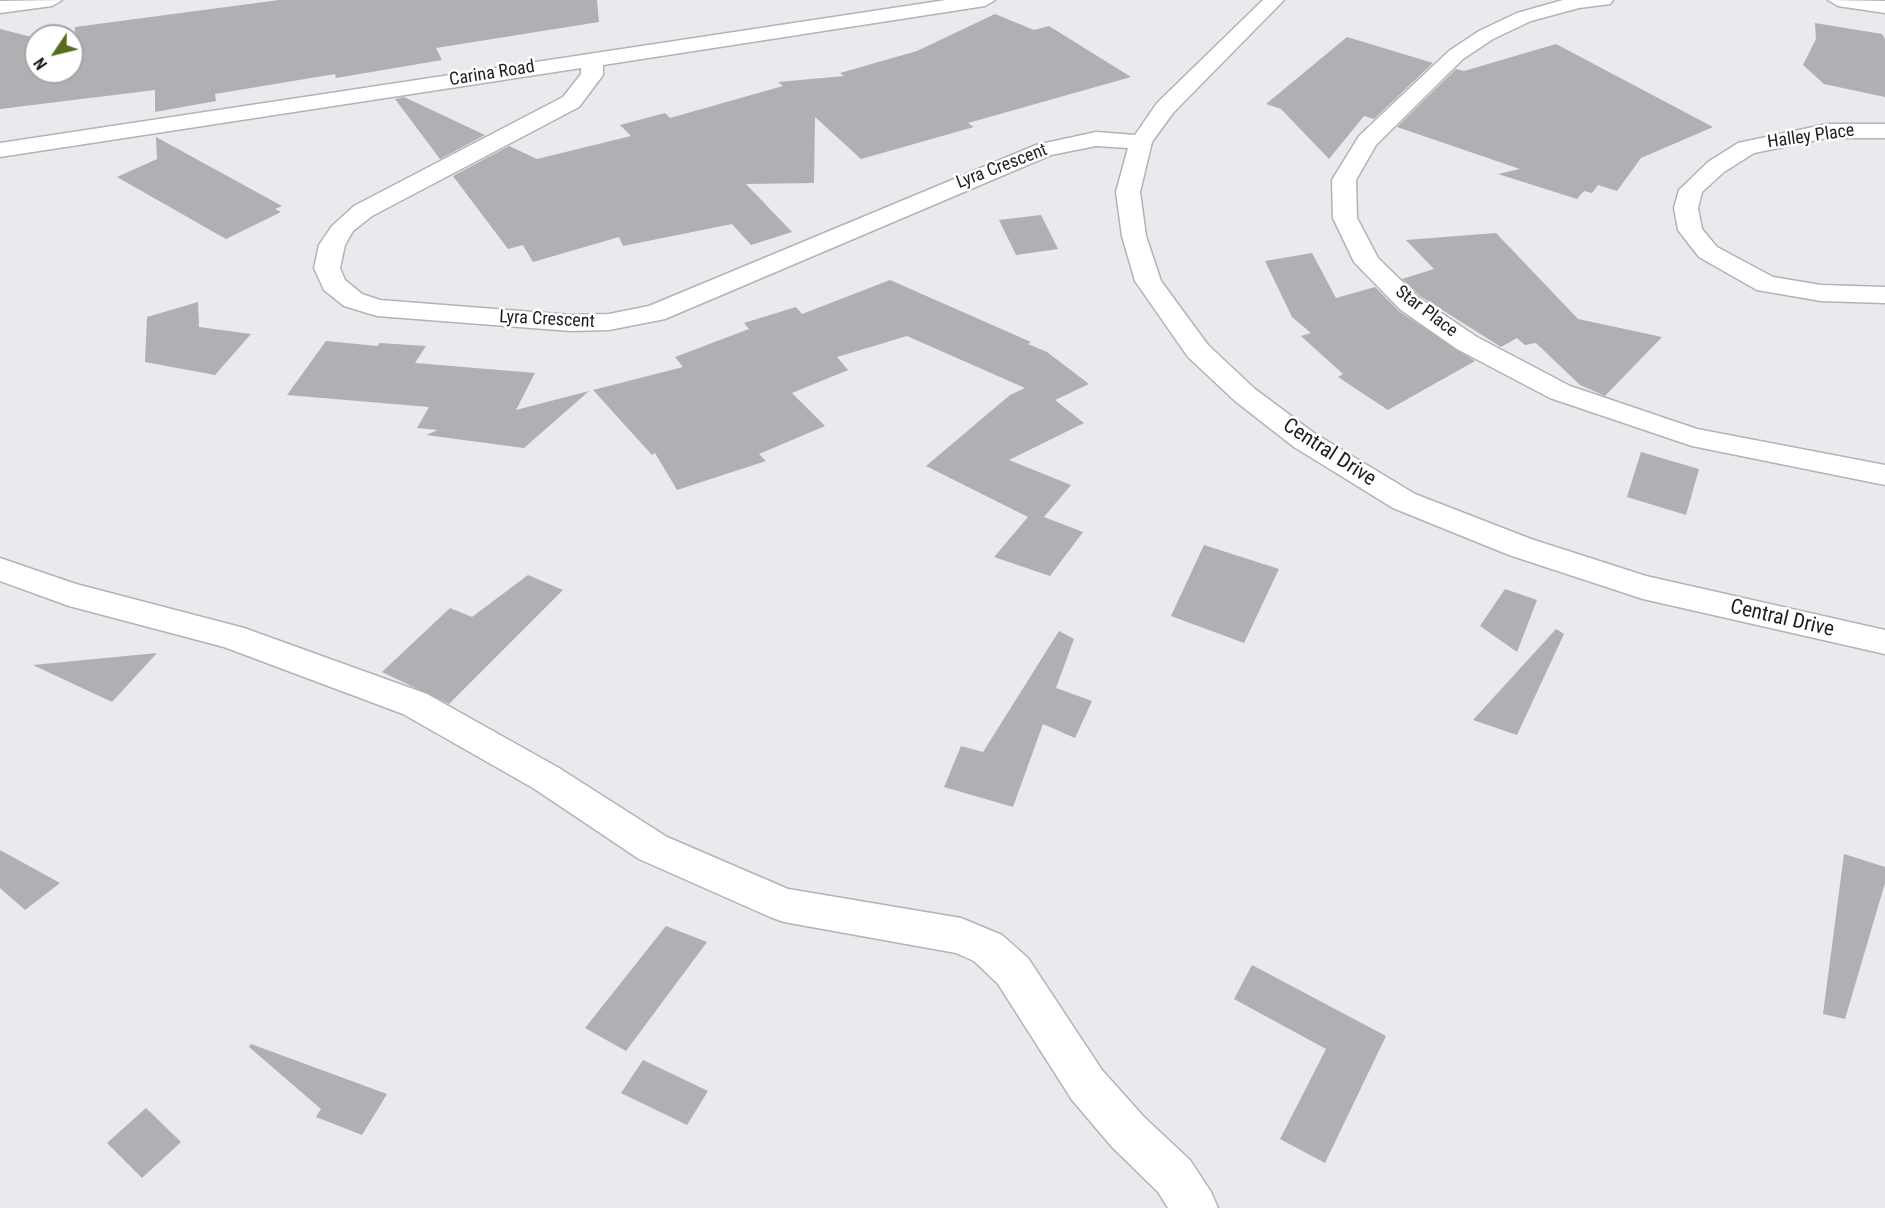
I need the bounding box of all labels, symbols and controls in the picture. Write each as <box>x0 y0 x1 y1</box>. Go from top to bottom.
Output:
north arrow <box>24 24 84 84</box>
text: N <box>30 54 51 73</box>
street label: Carina Road <box>448 57 536 91</box>
street label: Halley Place <box>1766 120 1856 154</box>
street label: Lyra Crescent <box>953 140 1051 194</box>
street label: Star Place <box>1391 282 1461 342</box>
street label: Lyra Crescent <box>499 307 595 333</box>
street label: Central Drive <box>1278 414 1380 492</box>
street label: Central Drive <box>1728 595 1836 643</box>

